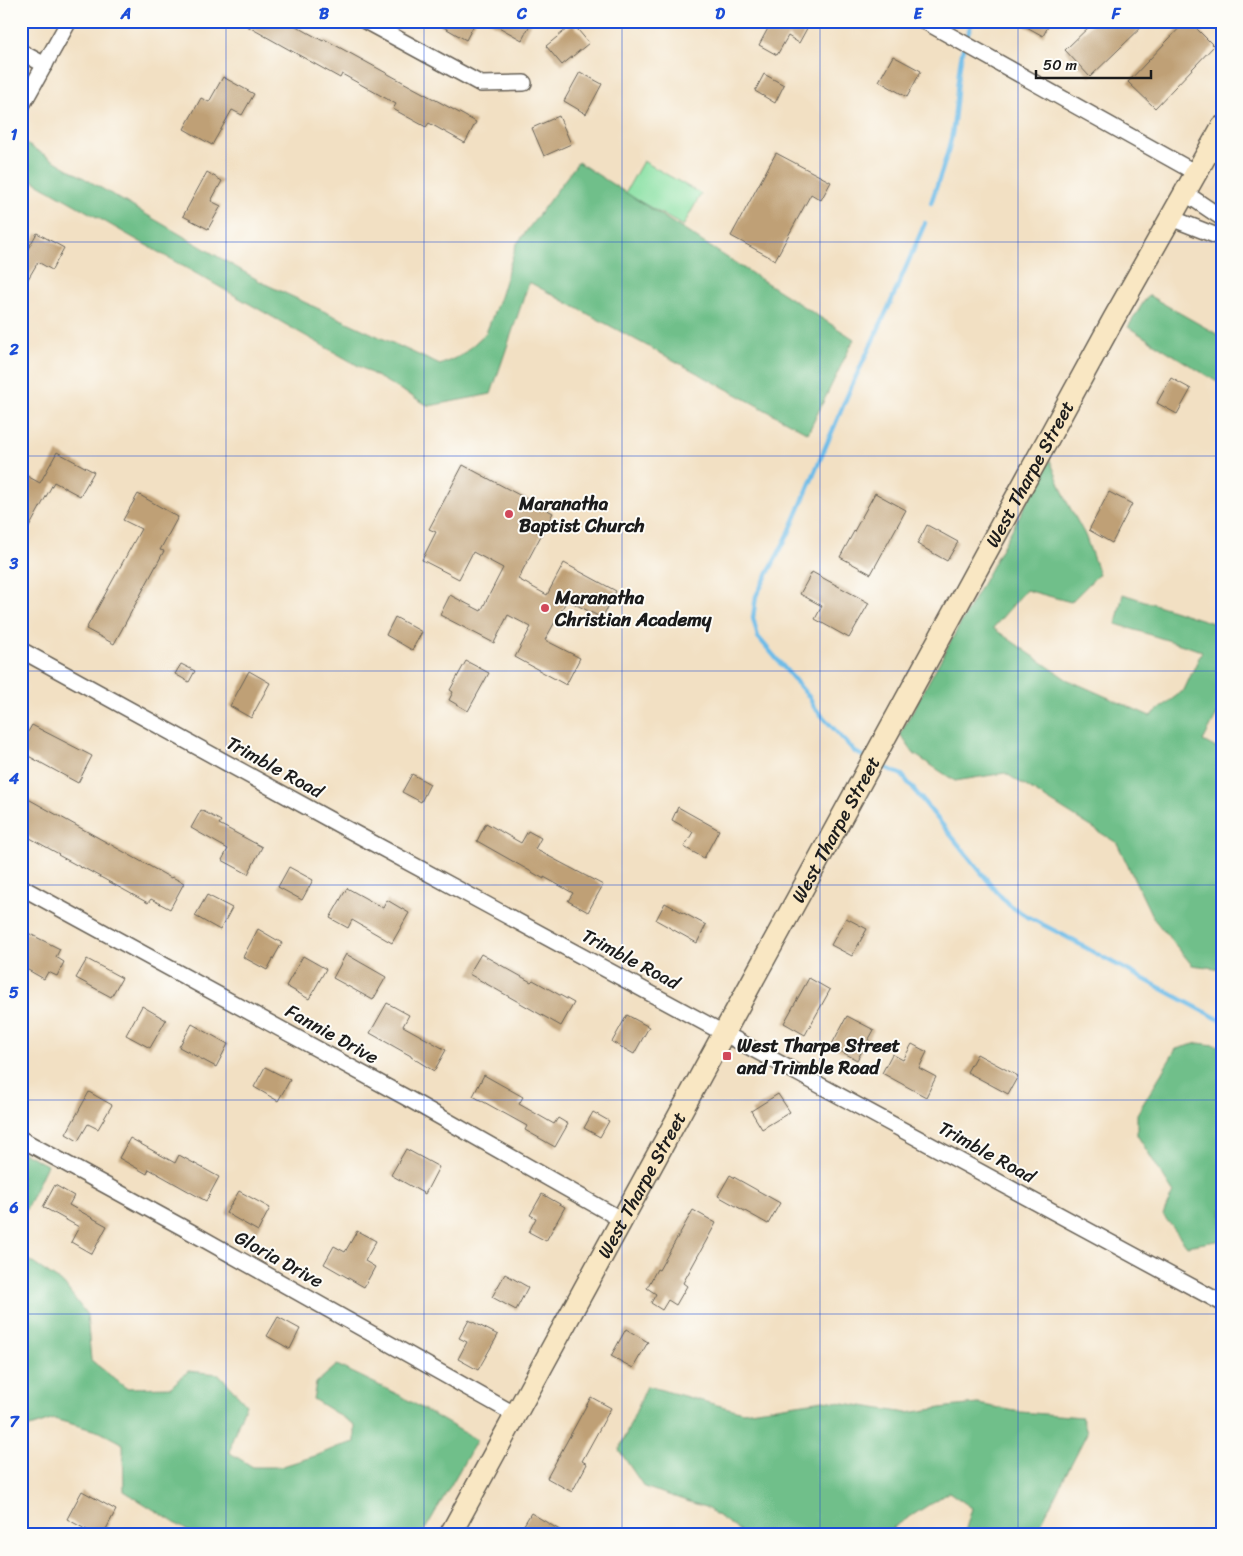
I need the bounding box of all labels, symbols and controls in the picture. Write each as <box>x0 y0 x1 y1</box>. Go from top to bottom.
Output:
text: A <box>120 0 131 28</box>
text: B <box>319 0 330 28</box>
text: C <box>516 0 528 28</box>
text: D <box>715 0 725 28</box>
text: E <box>914 0 924 28</box>
text: F <box>1111 0 1122 28</box>
scale bar <box>1036 48 1150 80</box>
text: 50 m <box>1043 52 1078 78</box>
text: 1 <box>11 120 18 149</box>
text: 2 <box>8 335 19 364</box>
street label: West Tharpe Street <box>976 394 1083 553</box>
place label: Maranatha Baptist Church <box>518 487 644 542</box>
marker: Maranatha Baptist Church <box>503 508 515 520</box>
text: 3 <box>9 549 19 578</box>
place label: Maranatha Christian Academy <box>554 581 713 636</box>
marker: Maranatha Christian Academy <box>539 602 551 614</box>
street label: Trimble Road <box>220 727 331 808</box>
street label: West Tharpe Street <box>782 750 889 909</box>
text: 4 <box>8 764 19 793</box>
street label: Trimble Road <box>576 919 687 999</box>
text: 5 <box>9 978 19 1007</box>
street label: Fannie Drive <box>279 995 385 1073</box>
place label: West Tharpe Street and Trimble Road <box>736 1029 901 1084</box>
marker: West Tharpe Street and Trimble Road <box>721 1050 733 1062</box>
street label: West Tharpe Street <box>588 1105 695 1264</box>
street label: Trimble Road <box>932 1112 1043 1193</box>
text: 6 <box>8 1193 19 1222</box>
street label: Gloria Drive <box>228 1221 330 1297</box>
text: 7 <box>9 1407 20 1436</box>

